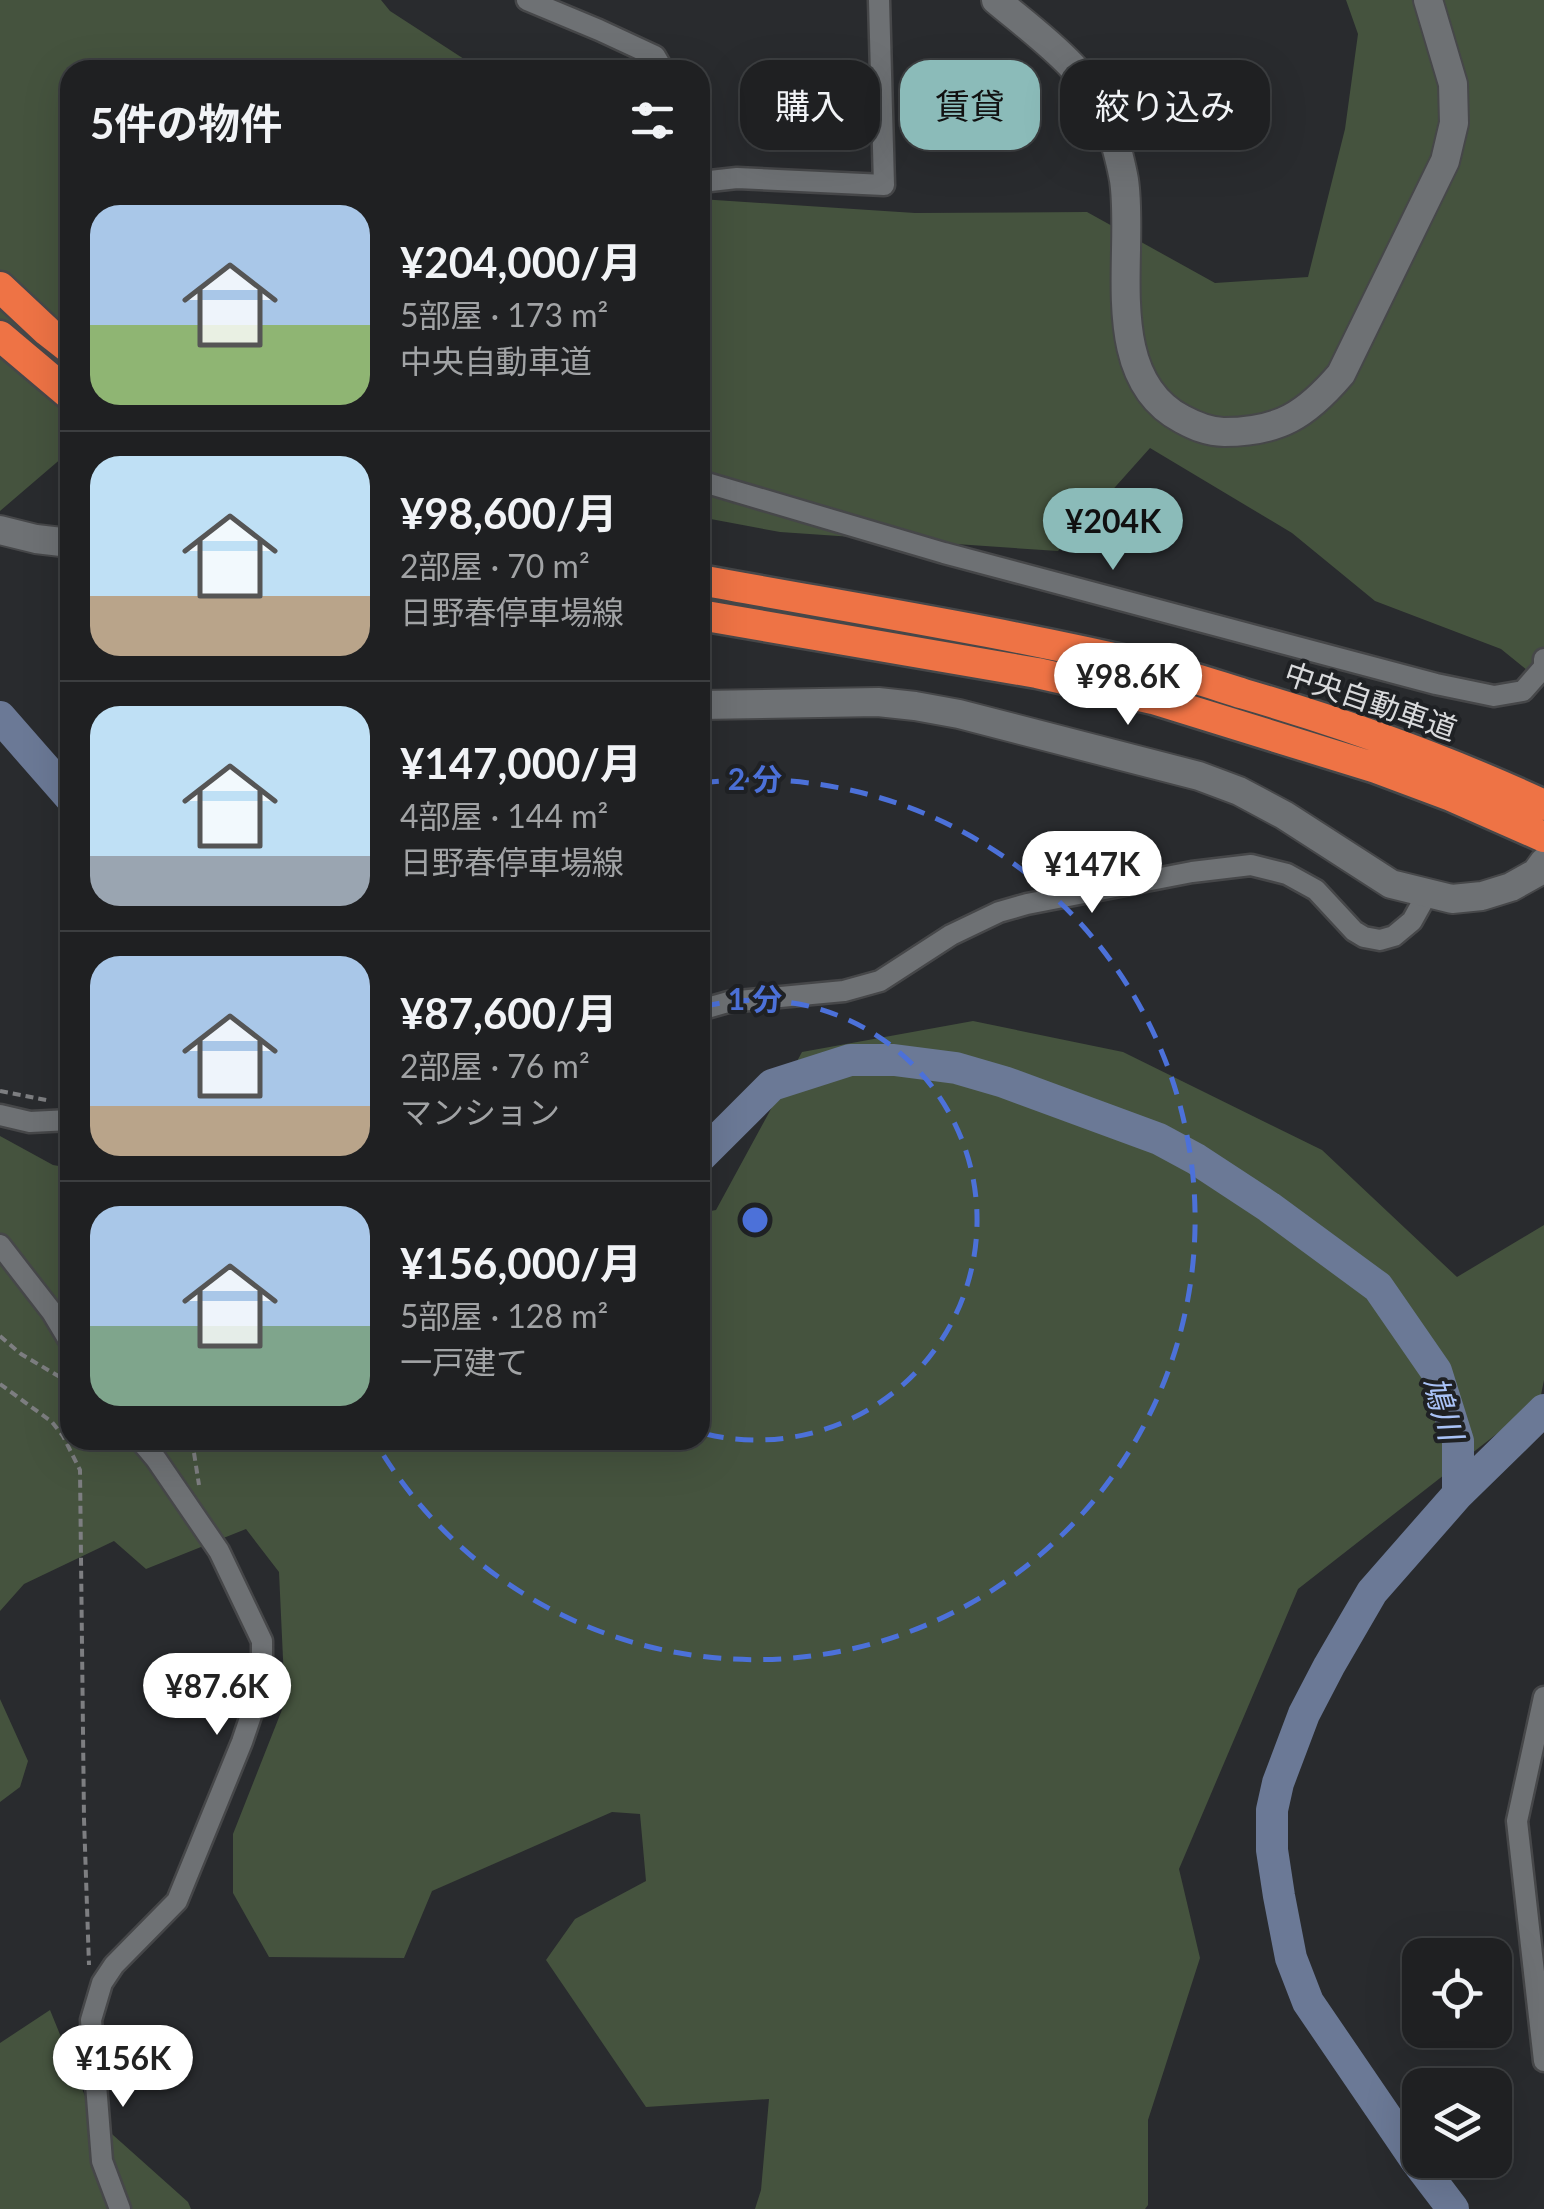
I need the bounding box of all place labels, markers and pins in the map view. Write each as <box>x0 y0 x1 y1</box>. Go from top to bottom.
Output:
pin: ¥204K <box>1043 488 1183 573</box>
pin: ¥98.6K <box>1047 643 1209 728</box>
pin: ¥147K <box>1022 831 1162 916</box>
centre of rings <box>737 1202 773 1238</box>
pin: ¥87.6K <box>136 1653 298 1738</box>
pin: ¥156K <box>53 2025 193 2110</box>

